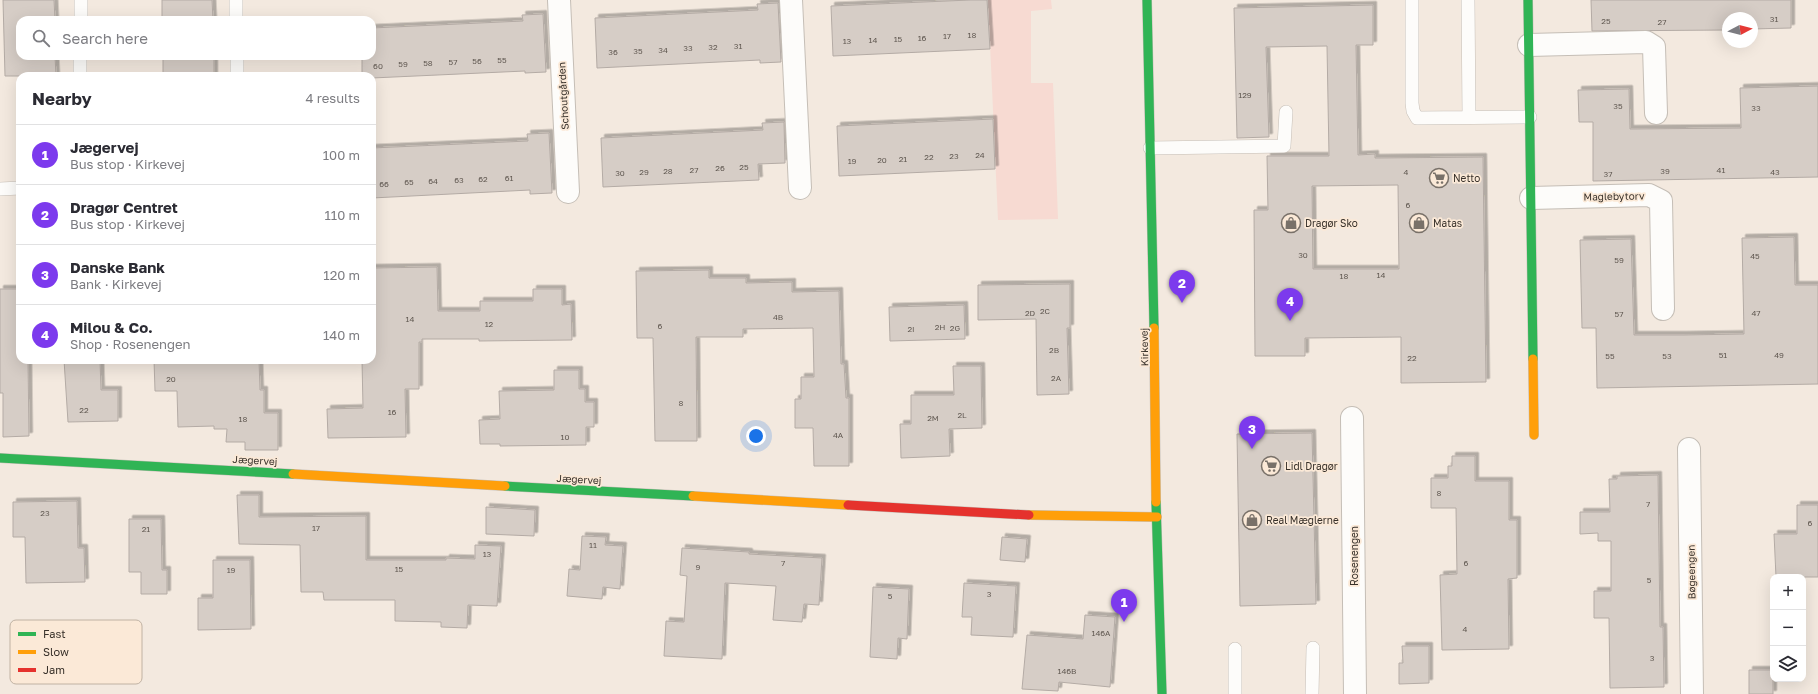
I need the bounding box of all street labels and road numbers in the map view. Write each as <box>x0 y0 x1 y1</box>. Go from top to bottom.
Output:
street label: Schoutgården <box>555 62 571 130</box>
street label: Maglebytorv <box>1583 189 1645 203</box>
street label: Kirkevej <box>1138 328 1150 366</box>
street label: Jægervej <box>232 453 278 467</box>
street label: Jægervej <box>556 472 602 486</box>
street label: Rosenengen <box>1348 526 1360 586</box>
street label: Bøgeengen <box>1685 545 1697 599</box>

